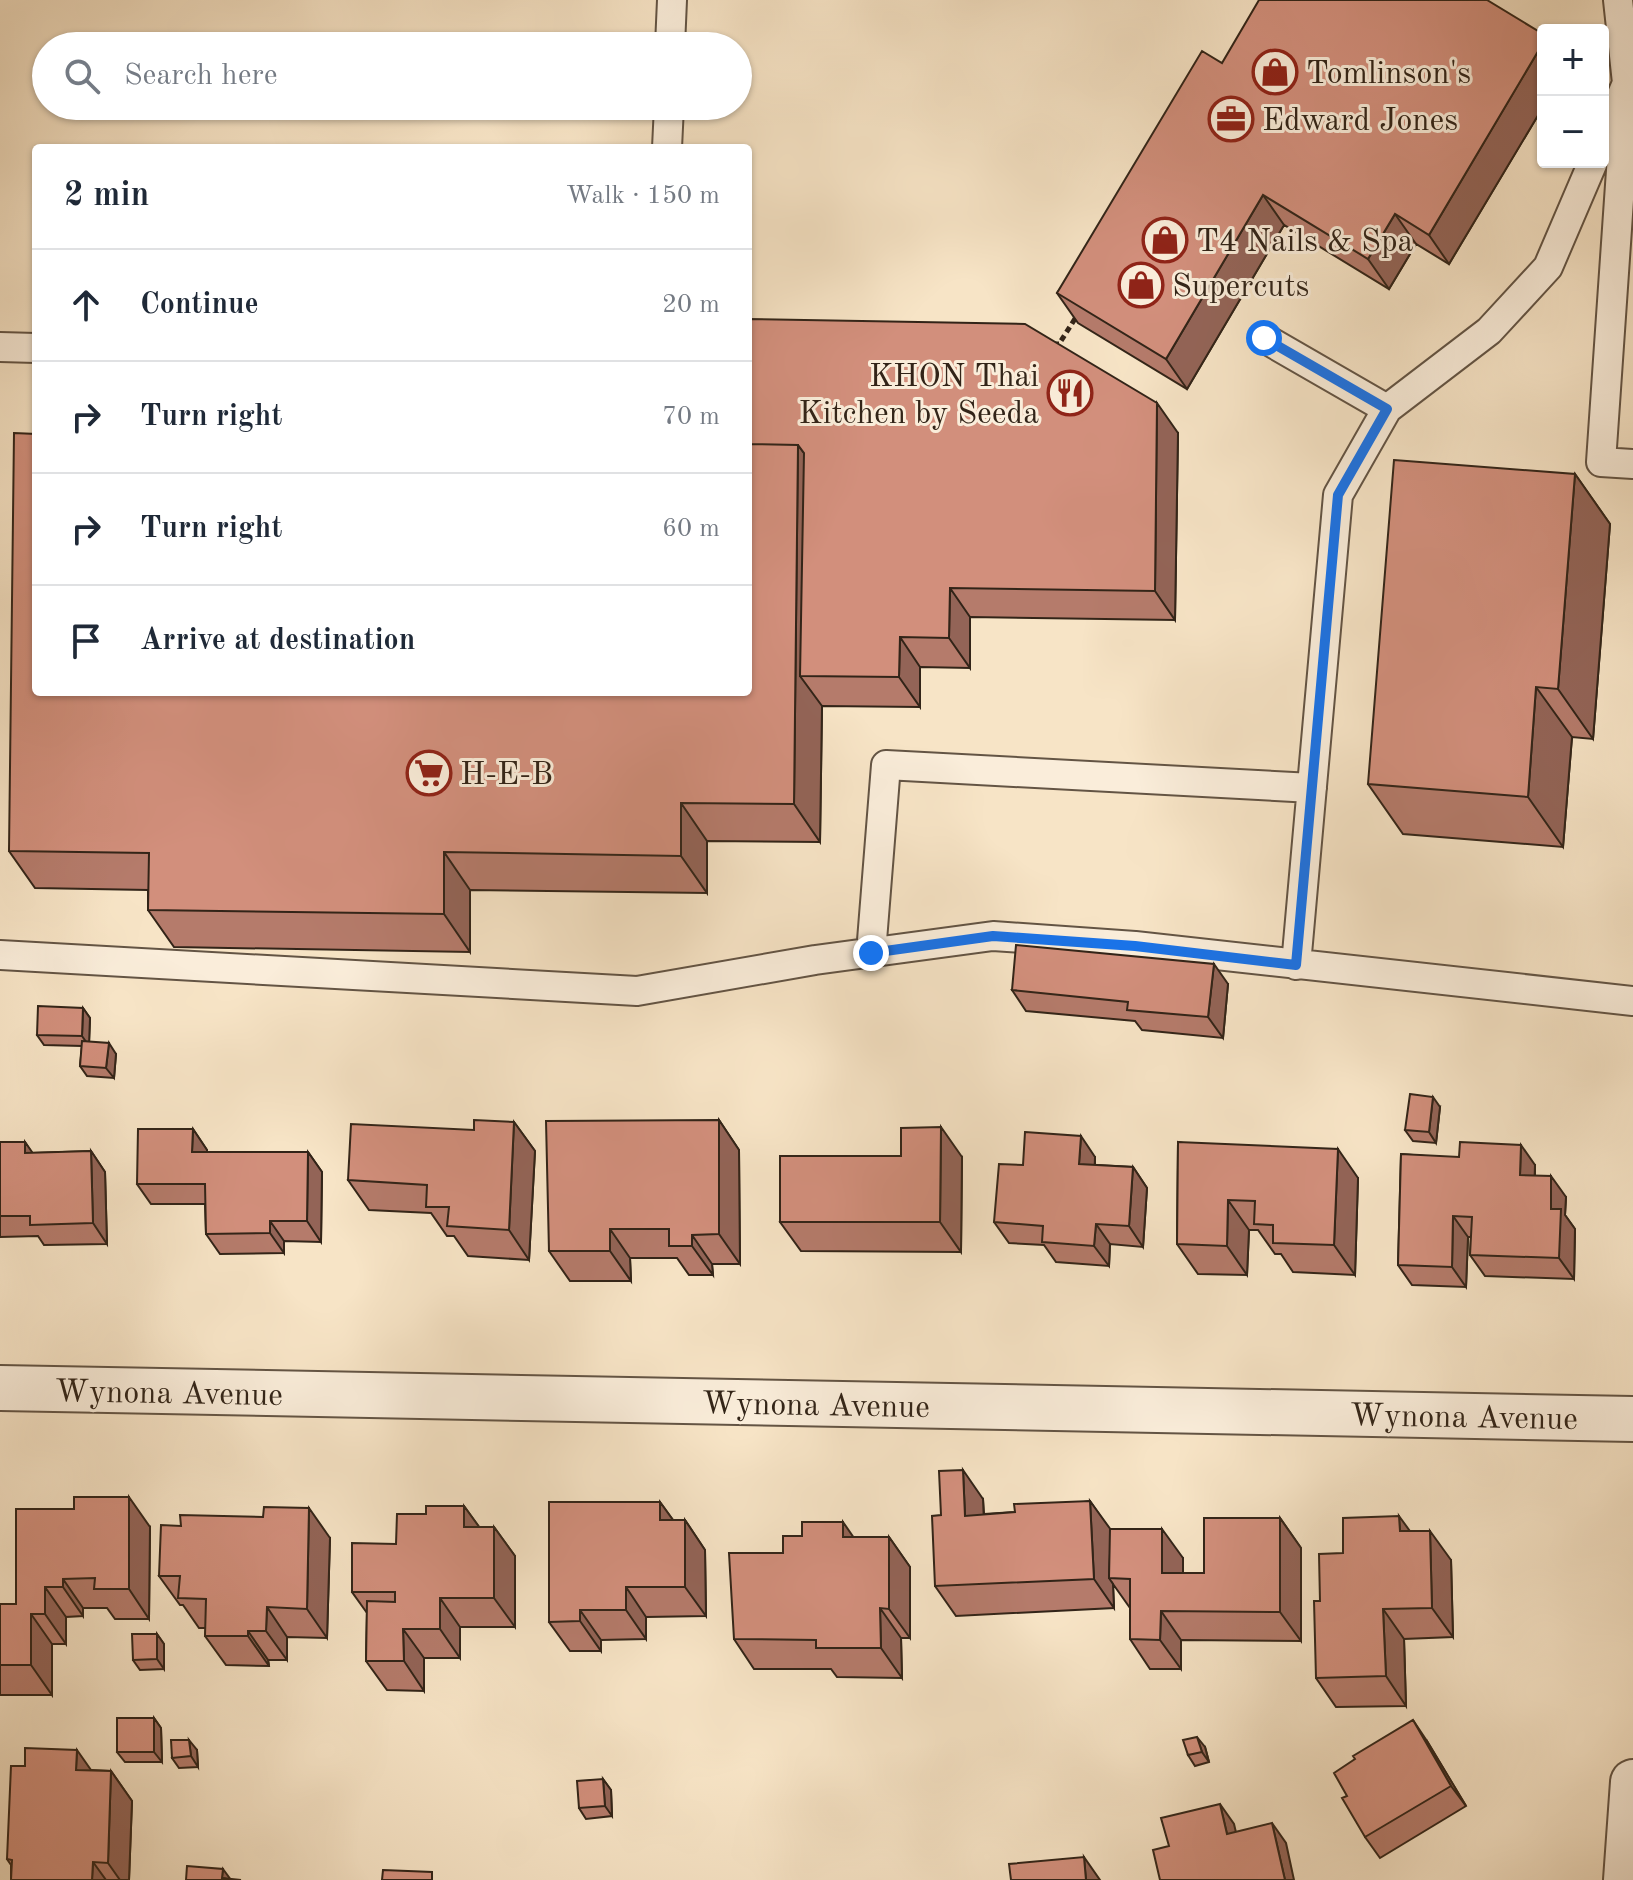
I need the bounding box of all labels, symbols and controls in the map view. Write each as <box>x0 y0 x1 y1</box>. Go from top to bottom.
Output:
map controls <box>1537 24 1609 168</box>
button: + <box>1537 24 1609 96</box>
search box <box>32 32 752 120</box>
shop icon: Tomlinson's <box>1251 48 1299 96</box>
icon: search <box>60 54 104 98</box>
place label: Tomlinson's <box>1306 59 1471 91</box>
text: Search here <box>124 61 278 91</box>
office icon: Edward Jones <box>1207 95 1255 143</box>
button: − <box>1537 96 1609 168</box>
place label: Edward Jones <box>1262 106 1458 138</box>
text: 2 min <box>64 179 149 213</box>
text: Walk · 150 m <box>566 183 720 209</box>
shop icon: T4 Nails & Spa <box>1141 216 1189 264</box>
place label: T4 Nails & Spa <box>1196 227 1413 259</box>
shop icon: Supercuts <box>1117 261 1165 309</box>
place label: Supercuts <box>1172 272 1309 304</box>
icon: ahead <box>64 283 108 327</box>
text: Continue <box>140 290 259 320</box>
text: 20 m <box>662 292 720 318</box>
route start <box>1246 320 1282 356</box>
place label: KHON Thai Kitchen by Seeda <box>799 362 1039 431</box>
restaurant icon: KHON Thai Kitchen by Seeda <box>1046 369 1094 417</box>
icon: right <box>64 395 108 439</box>
text: Turn right <box>140 402 282 432</box>
text: 70 m <box>662 404 720 430</box>
icon: right <box>64 507 108 551</box>
text: Turn right <box>140 514 282 544</box>
text: 60 m <box>662 516 720 542</box>
icon: arrive <box>64 619 108 663</box>
text: Arrive at destination <box>140 626 415 656</box>
supermarket icon: H-E-B <box>405 749 453 797</box>
place label: H-E-B <box>460 760 553 792</box>
route end <box>853 935 889 971</box>
street label: Wynona Avenue <box>55 1377 283 1413</box>
street label: Wynona Avenue <box>702 1389 930 1425</box>
street label: Wynona Avenue <box>1350 1401 1578 1437</box>

